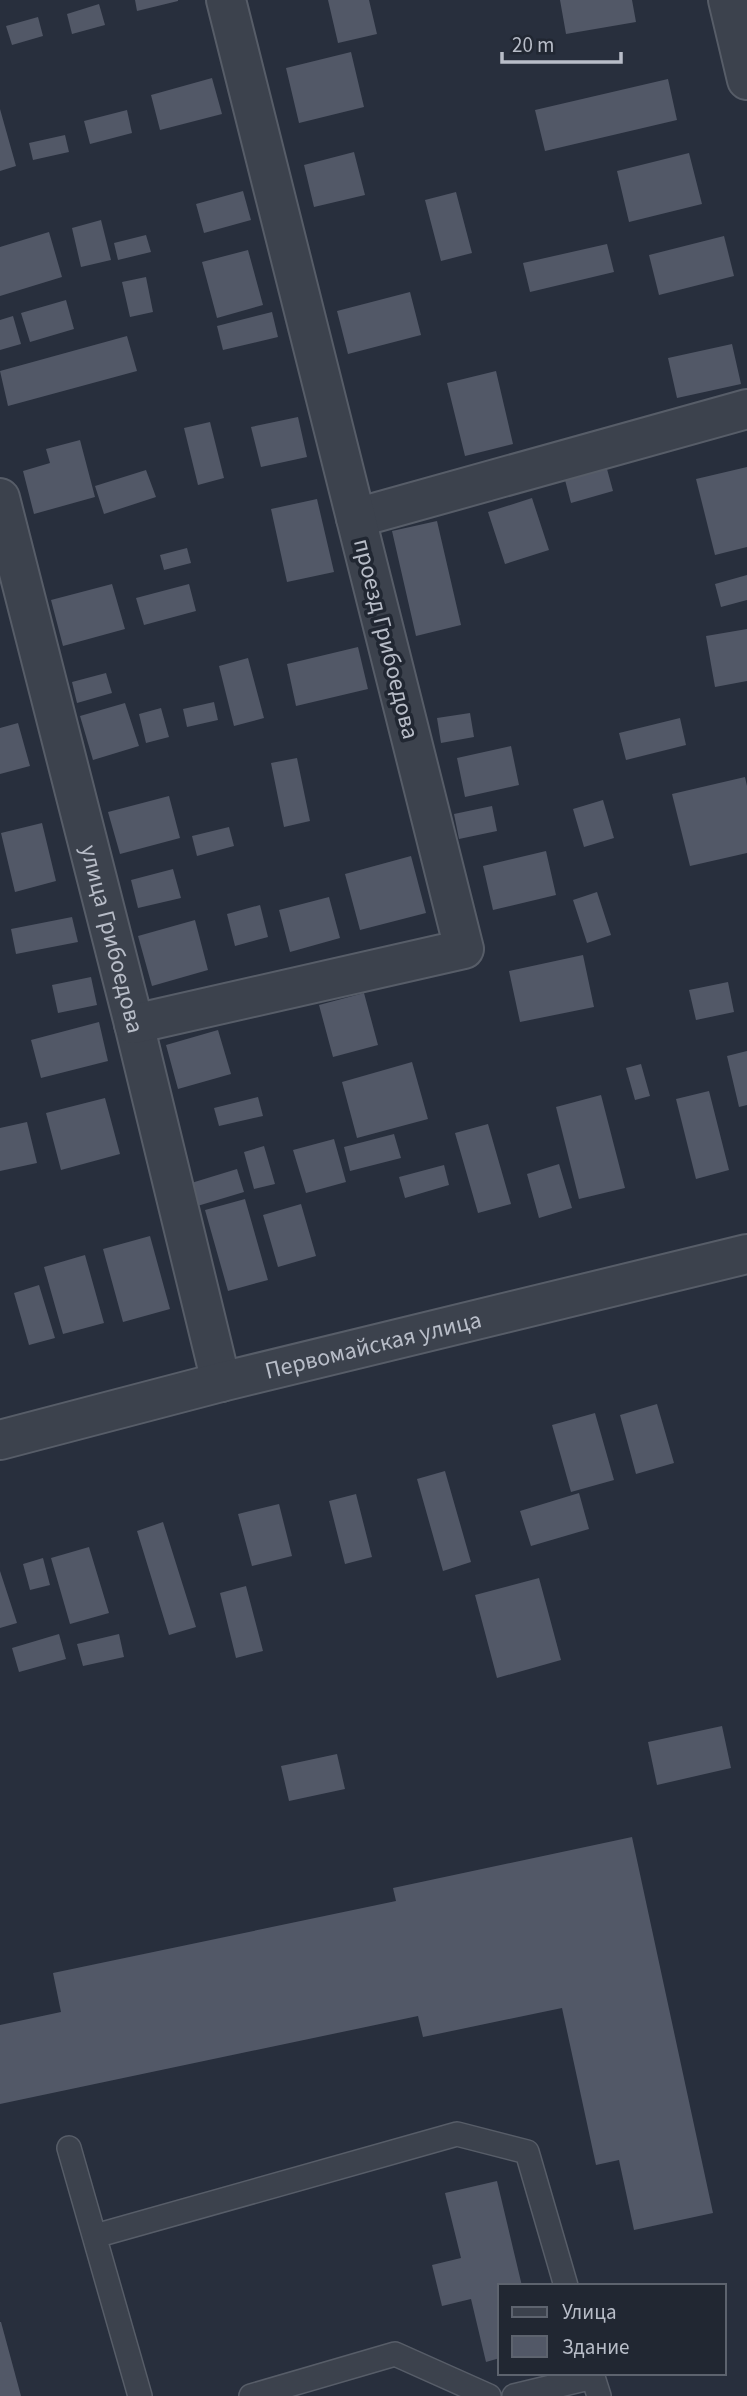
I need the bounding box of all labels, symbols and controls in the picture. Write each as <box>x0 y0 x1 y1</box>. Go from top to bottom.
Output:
scale bar <box>502 21 621 65</box>
text: 20 m <box>512 30 554 60</box>
street label: проезд Грибоедова <box>344 535 428 743</box>
street label: улица Грибоедова <box>72 841 153 1037</box>
street label: Первомайская улица <box>261 1302 485 1388</box>
legend <box>498 2284 726 2375</box>
text: Улица <box>562 2297 617 2327</box>
text: Здание <box>562 2332 630 2362</box>

